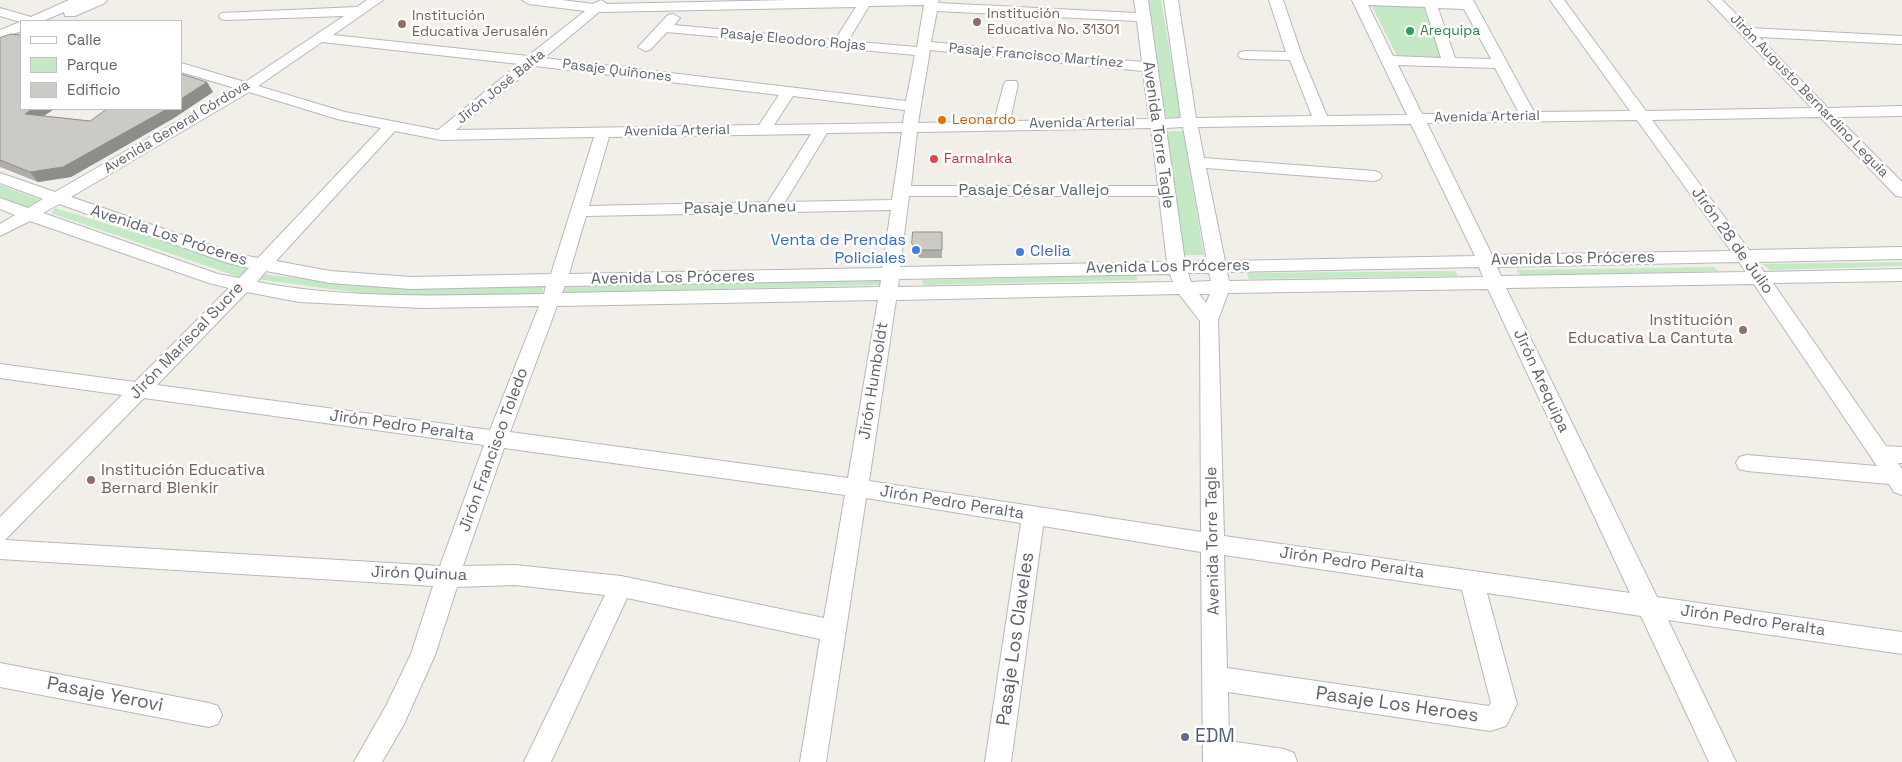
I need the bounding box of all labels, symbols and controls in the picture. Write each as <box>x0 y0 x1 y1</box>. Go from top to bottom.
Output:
place label: Institución Educativa No. 31301 <box>987 6 1120 38</box>
place label: Institución Educativa Jerusalén <box>412 8 548 40</box>
street label: Jirón Augusto Bernardino Leguia <box>1726 11 1892 181</box>
marker: Institución Educativa No. 31301 <box>971 16 983 28</box>
marker: Institución Educativa Jerusalén <box>396 18 408 30</box>
legend <box>20 20 182 110</box>
place label: Arequipa <box>1420 23 1480 39</box>
street label: Pasaje Eleodoro Rojas <box>719 25 867 55</box>
marker: Arequipa <box>1404 25 1416 37</box>
text: Calle <box>67 30 102 49</box>
street label: Pasaje Francisco Martínez <box>948 40 1124 72</box>
street label: Jirón José Balta <box>453 46 549 128</box>
text: Parque <box>67 55 118 74</box>
street label: Pasaje Quiñones <box>561 56 673 86</box>
street label: Avenida Torre Tagle <box>1138 60 1178 210</box>
street label: Avenida General Córdova <box>101 77 253 177</box>
text: Edificio <box>67 80 121 99</box>
street label: Avenida Arterial <box>1434 108 1540 126</box>
place label: Leonardo <box>952 112 1016 128</box>
marker: Leonardo <box>936 114 948 126</box>
street label: Avenida Arterial <box>1029 114 1135 132</box>
street label: Avenida Arterial <box>624 122 730 140</box>
place label: FarmaInka <box>944 151 1012 167</box>
marker: FarmaInka <box>928 153 940 165</box>
street label: Pasaje César Vallejo <box>959 181 1109 201</box>
street label: Jirón 28 de Julio <box>1687 184 1777 298</box>
street label: Pasaje Unaneu <box>684 197 796 219</box>
street label: Avenida Los Próceres <box>88 202 250 270</box>
place label: Venta de Prendas Policiales <box>771 231 906 269</box>
place label: Clelia <box>1030 242 1071 262</box>
marker: Venta de Prendas Policiales <box>910 244 922 256</box>
marker: Clelia <box>1014 246 1026 258</box>
street label: Avenida Los Próceres <box>1491 248 1655 270</box>
street label: Avenida Los Próceres <box>1086 256 1250 278</box>
street label: Avenida Los Próceres <box>591 267 755 289</box>
street label: Jirón Mariscal Sucre <box>126 278 248 404</box>
place label: Institución Educativa La Cantuta <box>1568 311 1733 349</box>
street label: Jirón Humboldt <box>855 321 893 441</box>
marker: Institución Educativa La Cantuta <box>1737 324 1749 336</box>
street label: Jirón Arequipa <box>1509 326 1573 436</box>
street label: Jirón Francisco Toledo <box>455 365 533 535</box>
street label: Jirón Pedro Peralta <box>328 406 476 446</box>
place label: Institución Educativa Bernard Blenkir <box>101 461 265 499</box>
street label: Avenida Torre Tagle <box>1202 467 1224 615</box>
marker: Institución Educativa Bernard Blenkir <box>85 474 97 486</box>
street label: Jirón Pedro Peralta <box>878 482 1026 524</box>
street label: Jirón Pedro Peralta <box>1278 543 1426 583</box>
street label: Pasaje Los Claveles <box>993 551 1039 727</box>
street label: Jirón Quinua <box>371 563 467 585</box>
street label: Jirón Pedro Peralta <box>1679 601 1827 641</box>
street label: Pasaje Yerovi <box>45 673 165 717</box>
street label: Pasaje Los Heroes <box>1314 682 1480 728</box>
place label: EDM <box>1195 726 1235 748</box>
marker: EDM <box>1179 731 1191 743</box>

